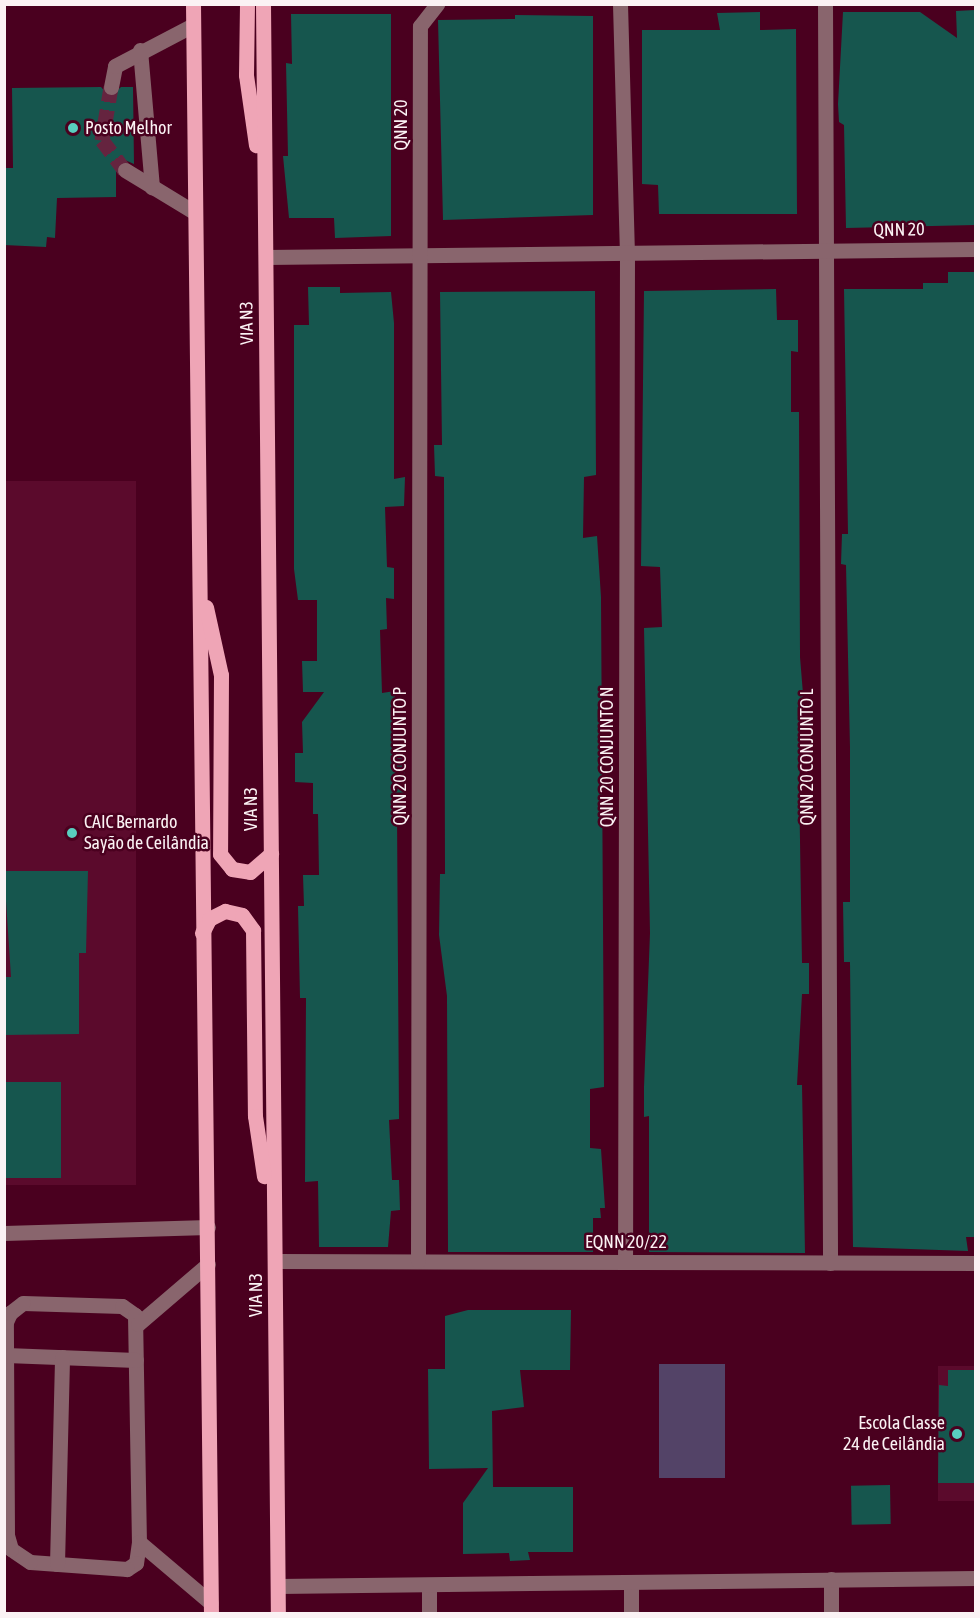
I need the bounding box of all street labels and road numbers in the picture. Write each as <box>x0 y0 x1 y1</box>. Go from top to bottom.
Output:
street label: QNN 20 <box>390 99 412 151</box>
street label: QNN 20 <box>873 219 925 241</box>
street label: VIA N3 <box>236 301 258 345</box>
street label: QNN 20 CONJUNTO P <box>389 687 411 825</box>
street label: QNN 20 CONJUNTO N <box>596 687 618 827</box>
street label: QNN 20 CONJUNTO L <box>796 689 818 825</box>
street label: VIA N3 <box>240 787 262 831</box>
street label: EQNN 20/22 <box>585 1231 667 1253</box>
street label: VIA N3 <box>245 1273 267 1317</box>

